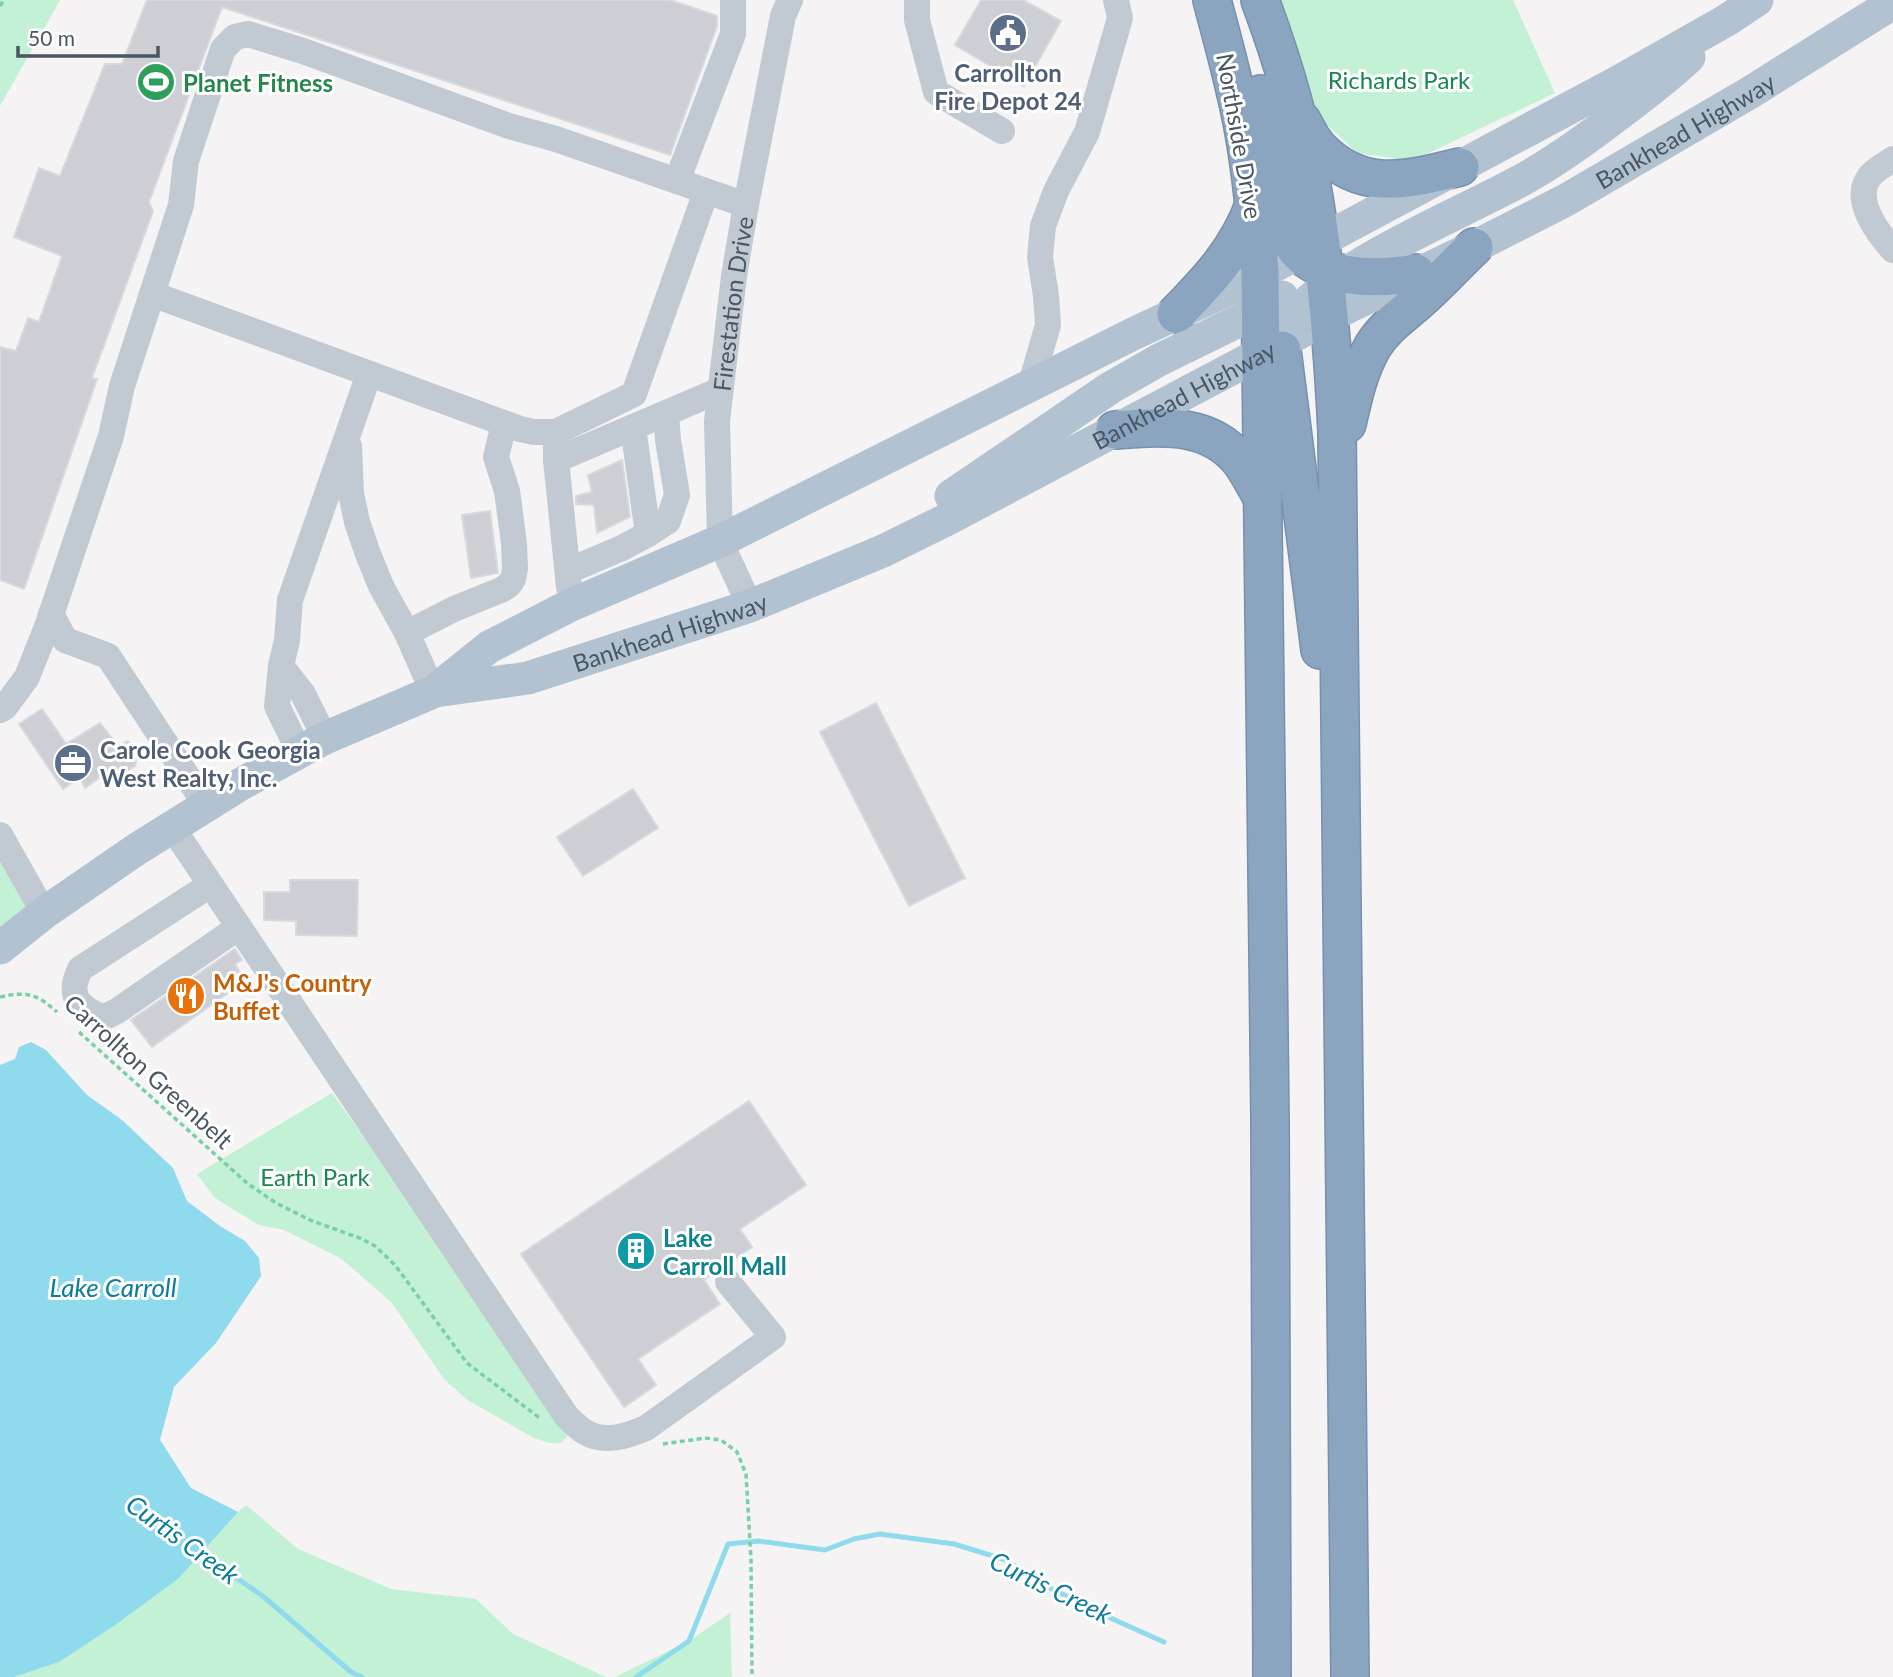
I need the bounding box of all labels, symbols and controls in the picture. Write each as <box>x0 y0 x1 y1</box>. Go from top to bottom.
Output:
public building icon: Carrollton Fire Depot 24 <box>987 12 1029 54</box>
scale bar <box>18 14 158 58</box>
text: 50 m <box>28 25 75 50</box>
street label: Northside Drive <box>1211 51 1269 221</box>
place label: Carrollton Fire Depot 24 <box>934 58 1082 115</box>
sports icon: Planet Fitness <box>135 61 177 103</box>
park label: Richards Park <box>1328 65 1471 94</box>
street label: Bankhead Highway <box>1590 66 1780 194</box>
place label: Planet Fitness <box>183 68 333 97</box>
street label: Firestation Drive <box>706 214 758 393</box>
street label: Bankhead Highway <box>1087 334 1280 455</box>
street label: Bankhead Highway <box>569 586 772 677</box>
place label: Carole Cook Georgia West Realty, Inc. <box>100 735 321 792</box>
office icon: Carole Cook Georgia West Realty, Inc. <box>52 742 94 784</box>
place label: M&J's Country Buffet <box>213 968 372 1025</box>
restaurant icon: M&J's Country Buffet <box>165 975 207 1017</box>
street label: Carrollton Greenbelt <box>59 988 239 1154</box>
park label: Earth Park <box>260 1162 371 1191</box>
place label: Lake Carroll Mall <box>663 1223 787 1280</box>
building icon: Lake Carroll Mall <box>615 1230 657 1272</box>
water label: Lake Carroll <box>49 1271 177 1303</box>
water label: Curtis Creek <box>120 1487 246 1591</box>
water label: Curtis Creek <box>985 1544 1118 1631</box>

